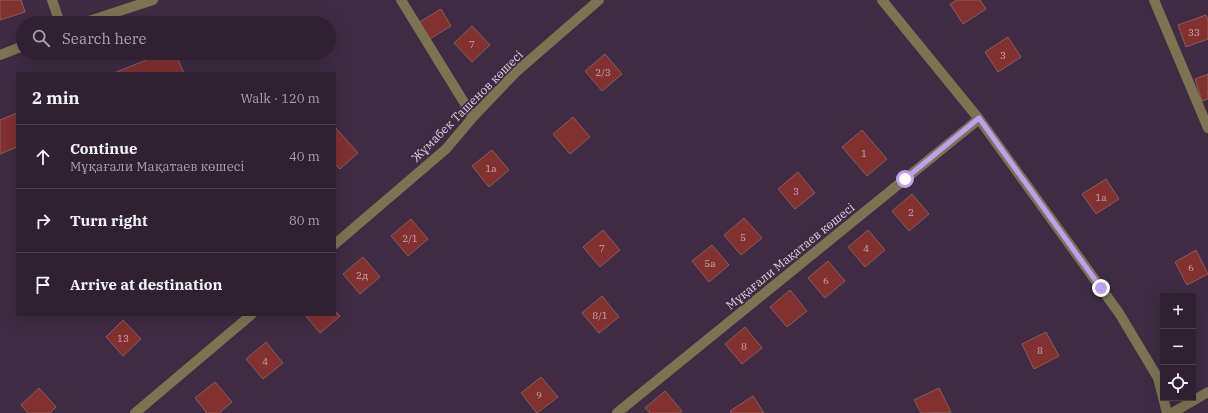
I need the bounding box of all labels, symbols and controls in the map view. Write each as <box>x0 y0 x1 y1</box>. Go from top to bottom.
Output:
search box <box>16 16 336 60</box>
house number: 33 <box>1188 26 1200 39</box>
icon: search <box>30 27 52 49</box>
text: Search here <box>62 29 147 48</box>
house number: 7 <box>469 38 475 51</box>
street label: Жұмабек Ташенов көшесі <box>408 47 526 165</box>
house number: 3 <box>1000 49 1006 62</box>
house number: 2/3 <box>595 66 611 79</box>
text: 2 min <box>32 87 80 109</box>
text: Walk · 120 m <box>241 90 320 107</box>
text: Continue <box>70 139 137 158</box>
icon: ahead <box>32 146 54 168</box>
house number: 1 <box>861 147 867 160</box>
text: 40 m <box>289 148 320 165</box>
text: Мұқағали Мақатаев көшесі <box>70 158 244 175</box>
house number: 1а <box>485 162 497 175</box>
route start <box>896 170 914 188</box>
house number: 3 <box>793 185 799 198</box>
house number: 1а <box>1095 191 1107 204</box>
street label: Мұқағали Мақатаев көшесі <box>723 199 857 313</box>
house number: 2 <box>908 206 914 219</box>
icon: right <box>32 210 54 232</box>
text: Turn right <box>70 211 148 230</box>
text: 80 m <box>289 212 320 229</box>
house number: 5 <box>740 231 746 244</box>
house number: 2/1 <box>402 232 418 245</box>
house number: 7 <box>599 242 605 255</box>
house number: 4 <box>863 242 869 255</box>
house number: 5а <box>704 257 716 270</box>
house number: 6 <box>1188 261 1194 274</box>
house number: 2д <box>356 269 368 282</box>
icon: arrive <box>32 274 54 296</box>
house number: 6 <box>823 274 829 287</box>
text: Arrive at destination <box>70 275 222 294</box>
route end <box>1092 279 1110 297</box>
map controls <box>1160 293 1196 401</box>
button: + <box>1160 293 1196 329</box>
house number: 8/1 <box>592 309 608 322</box>
button: − <box>1160 329 1196 365</box>
house number: 13 <box>117 332 129 345</box>
house number: 8 <box>741 340 747 353</box>
house number: 8 <box>1037 344 1043 357</box>
house number: 4 <box>262 355 268 368</box>
button: locate <box>1160 365 1196 401</box>
house number: 9 <box>536 389 542 402</box>

